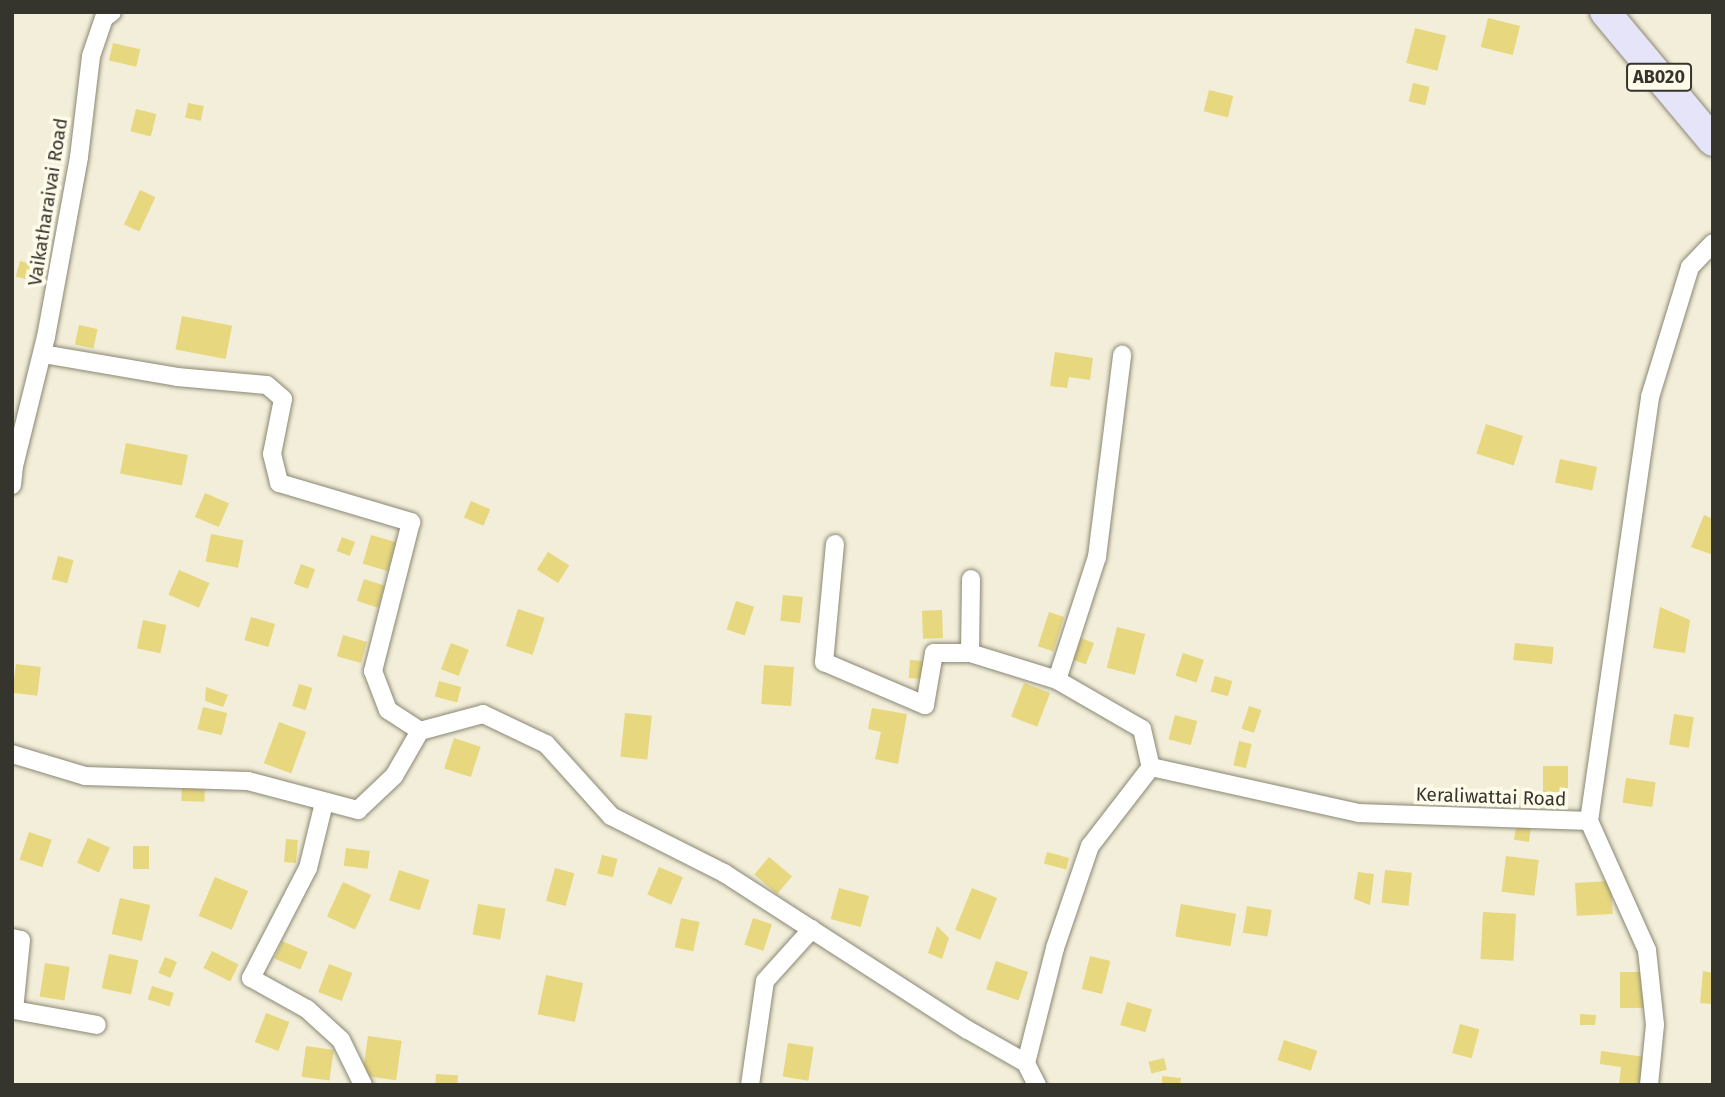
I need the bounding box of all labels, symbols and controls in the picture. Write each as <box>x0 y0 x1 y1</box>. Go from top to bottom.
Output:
road number: AB020 <box>1626 62 1692 92</box>
street label: Vaikatharaivai Road <box>23 116 73 288</box>
street label: Keraliwattai Road <box>1415 783 1567 811</box>

